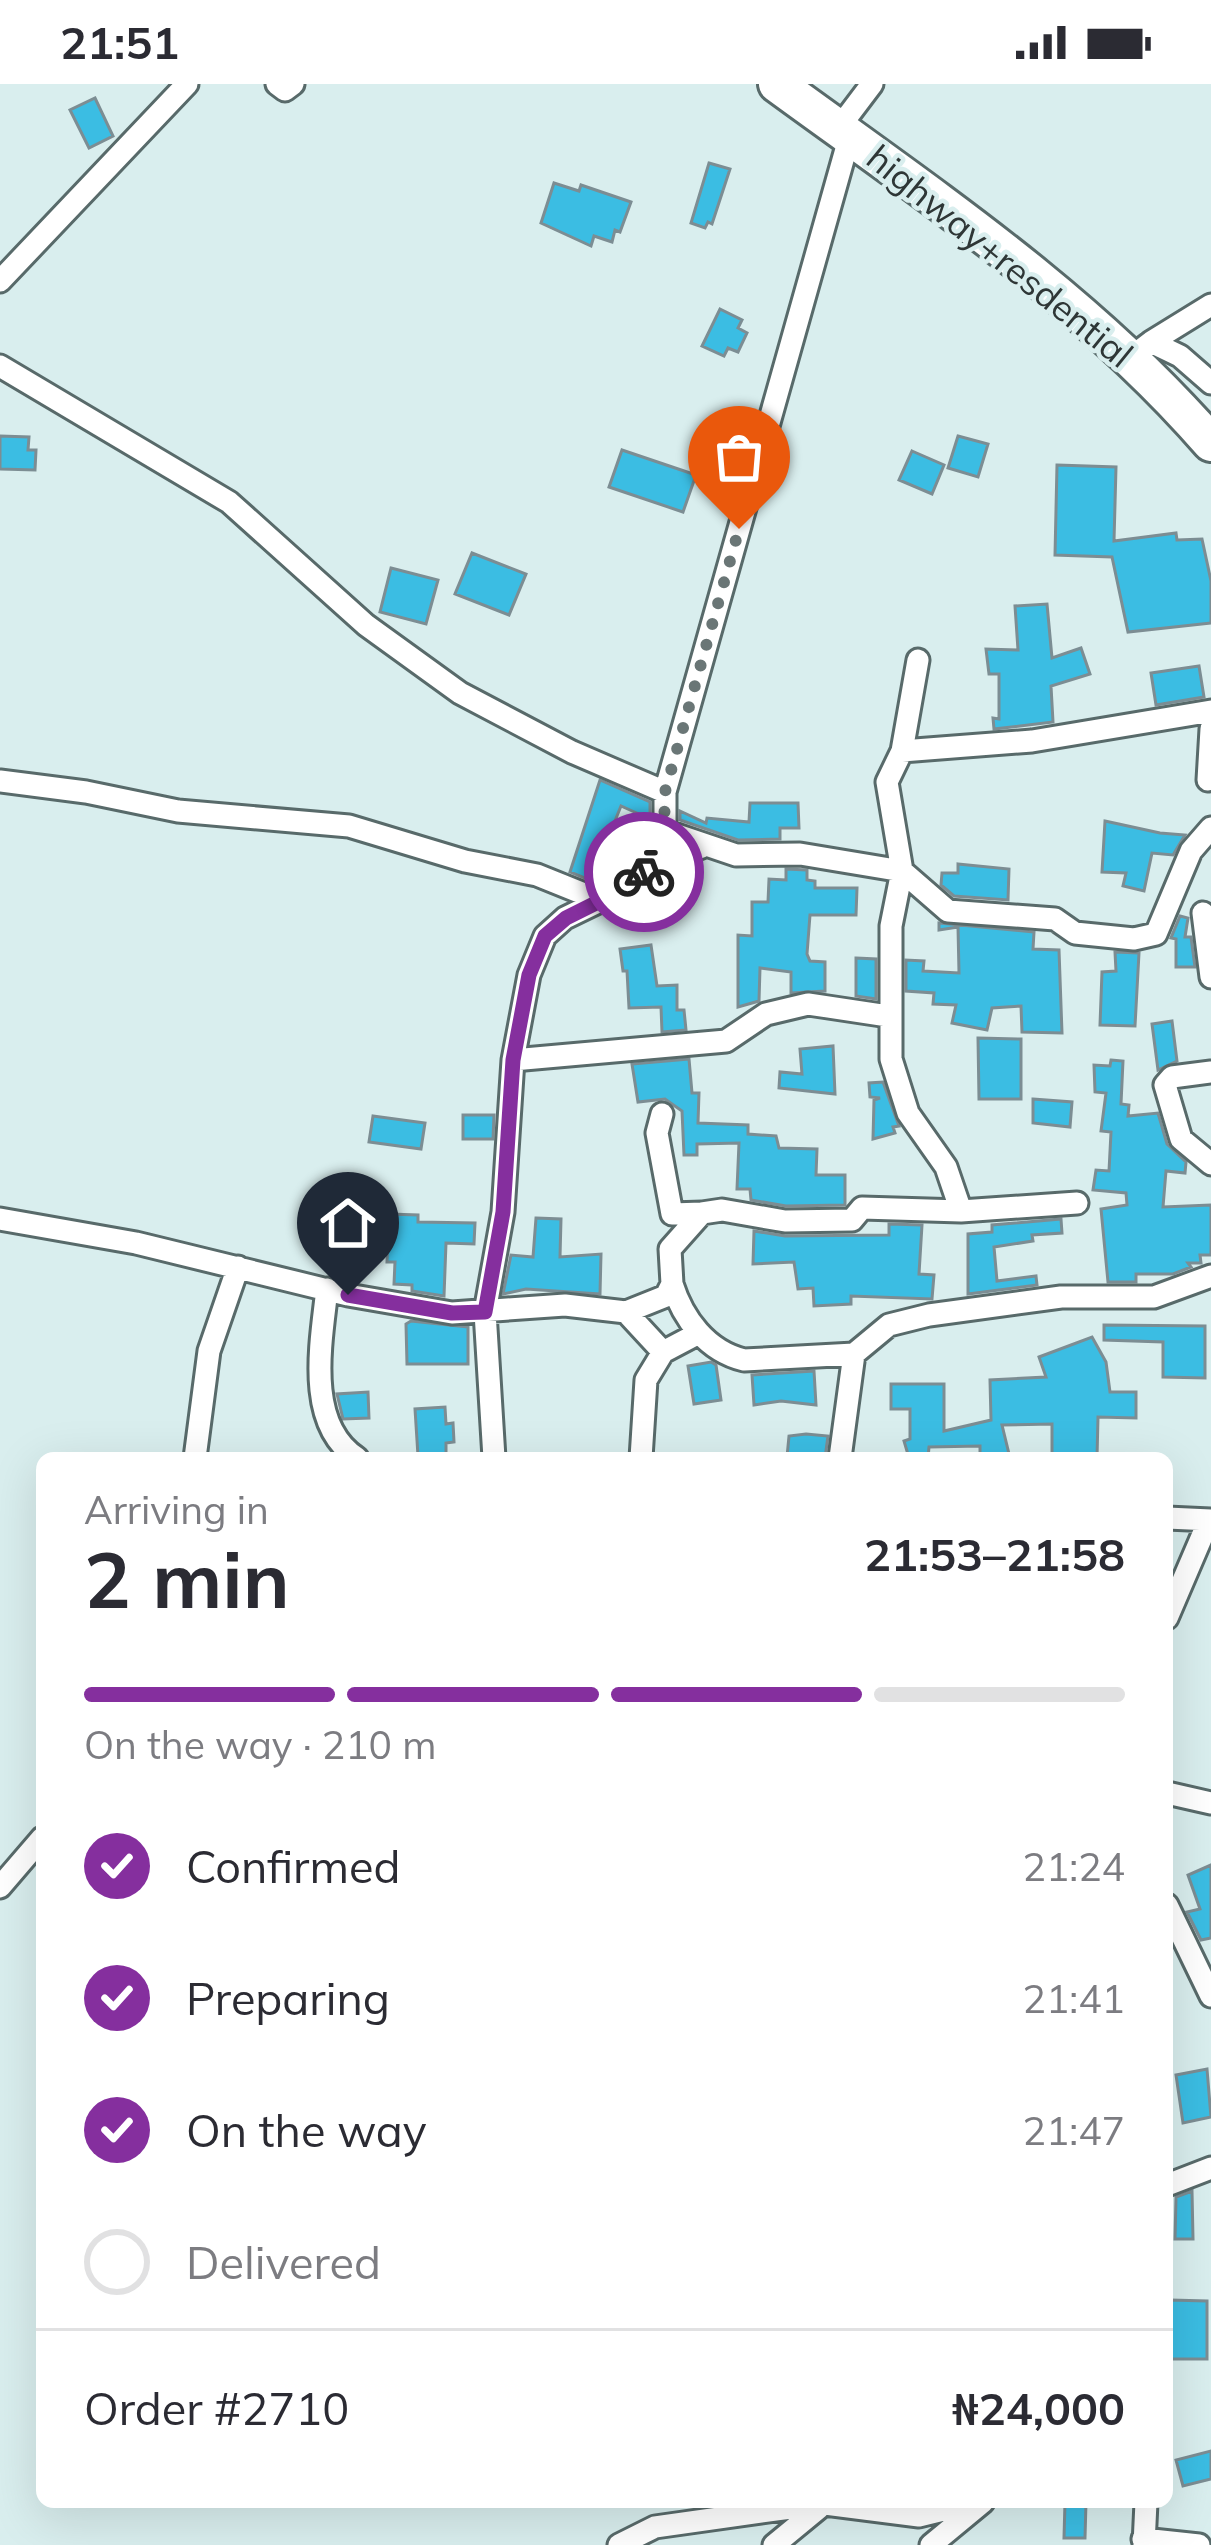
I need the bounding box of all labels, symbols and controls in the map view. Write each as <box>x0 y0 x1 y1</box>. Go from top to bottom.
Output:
text: 21:51 <box>60 14 179 70</box>
street label: highway+resdential <box>858 135 1142 377</box>
pin <box>688 406 790 529</box>
icon: bag <box>706 424 772 490</box>
courier <box>584 812 704 932</box>
icon: bike <box>611 839 677 905</box>
pin <box>297 1172 399 1295</box>
icon: home <box>315 1190 381 1256</box>
text: Arriving in <box>84 1485 269 1534</box>
text: 21:53–21:58 <box>864 1526 1125 1582</box>
text: 2 min <box>84 1530 290 1628</box>
text: On the way · 210 m <box>84 1720 436 1769</box>
icon: check <box>84 1833 150 1899</box>
text: Confirmed <box>186 1838 400 1894</box>
text: 21:24 <box>1023 1842 1125 1891</box>
icon: check <box>84 1965 150 2031</box>
text: Preparing <box>186 1970 390 2026</box>
text: 21:41 <box>1023 1974 1125 2023</box>
icon: check <box>84 2097 150 2163</box>
text: On the way <box>186 2102 427 2158</box>
text: 21:47 <box>1023 2106 1125 2155</box>
text: Delivered <box>186 2234 381 2290</box>
text: Order #2710 <box>84 2380 349 2436</box>
text: ₦24,000 <box>952 2380 1125 2436</box>

